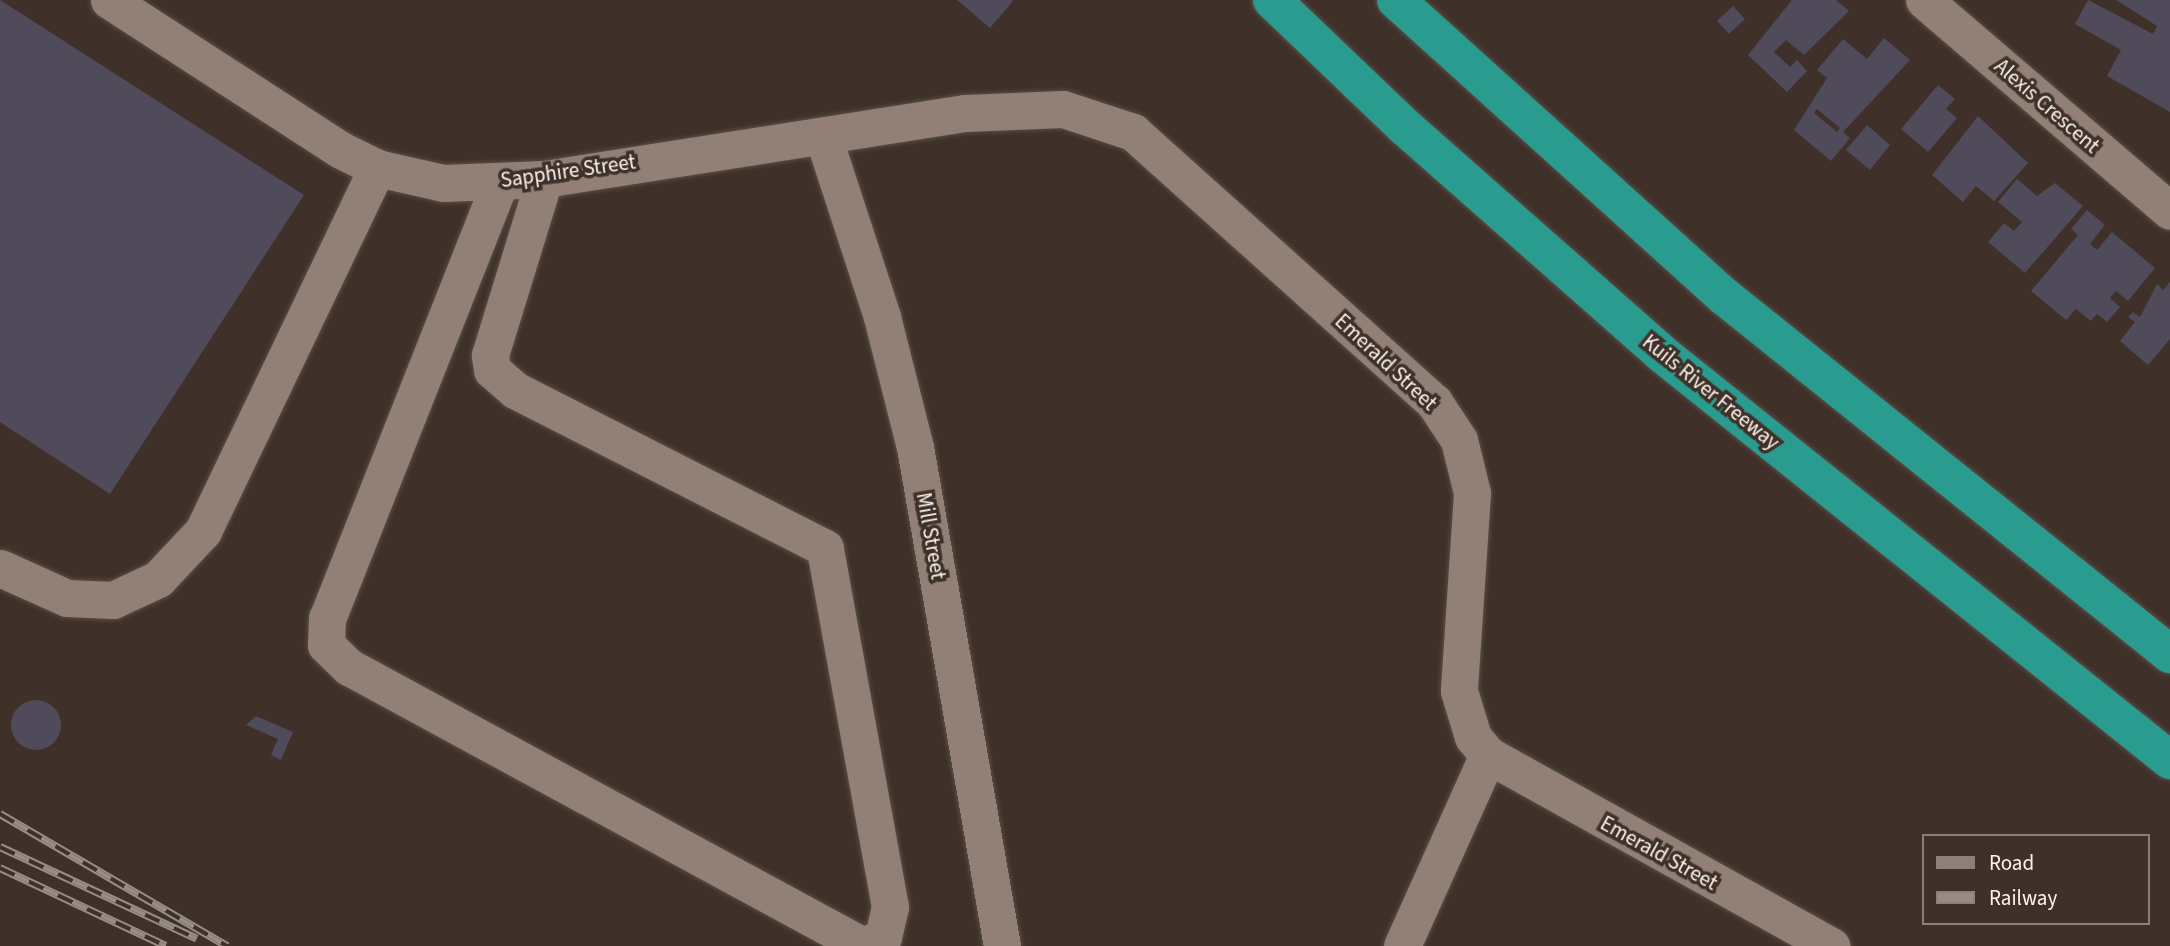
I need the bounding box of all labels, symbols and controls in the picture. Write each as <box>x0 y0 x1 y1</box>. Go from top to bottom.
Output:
street label: Alexis Crescent <box>1989 54 2105 158</box>
street label: Sapphire Street <box>499 149 637 193</box>
street label: Emerald Street <box>1330 308 1442 416</box>
street label: Kuils River Freeway <box>1637 329 1785 455</box>
street label: Mill Street <box>911 491 951 581</box>
street label: Emerald Street <box>1596 810 1722 896</box>
legend <box>1922 834 2149 925</box>
text: Road <box>1989 848 2034 878</box>
text: Railway <box>1989 883 2057 913</box>

